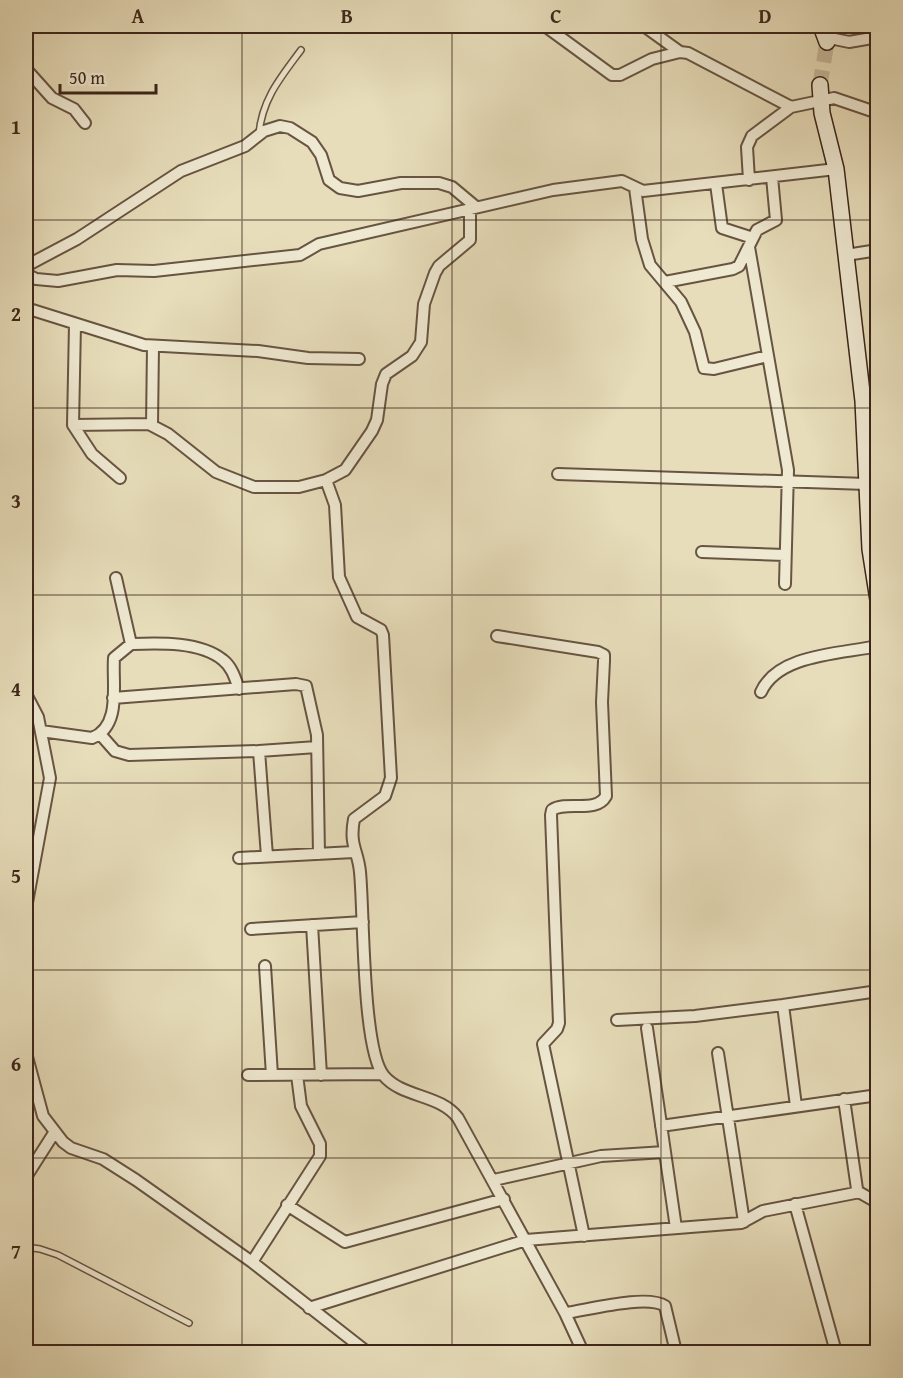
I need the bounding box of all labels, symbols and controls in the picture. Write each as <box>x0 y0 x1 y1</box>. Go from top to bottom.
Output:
text: A <box>132 1 145 30</box>
text: B <box>341 1 353 30</box>
text: C <box>550 1 562 30</box>
text: D <box>758 1 772 30</box>
scale bar <box>60 57 156 95</box>
text: 50 m <box>69 64 105 91</box>
text: 1 <box>11 112 21 141</box>
text: 2 <box>11 299 21 328</box>
text: 3 <box>11 486 21 515</box>
text: 4 <box>11 674 21 703</box>
text: 5 <box>11 861 21 890</box>
text: 6 <box>11 1049 21 1078</box>
text: 7 <box>11 1236 21 1265</box>

